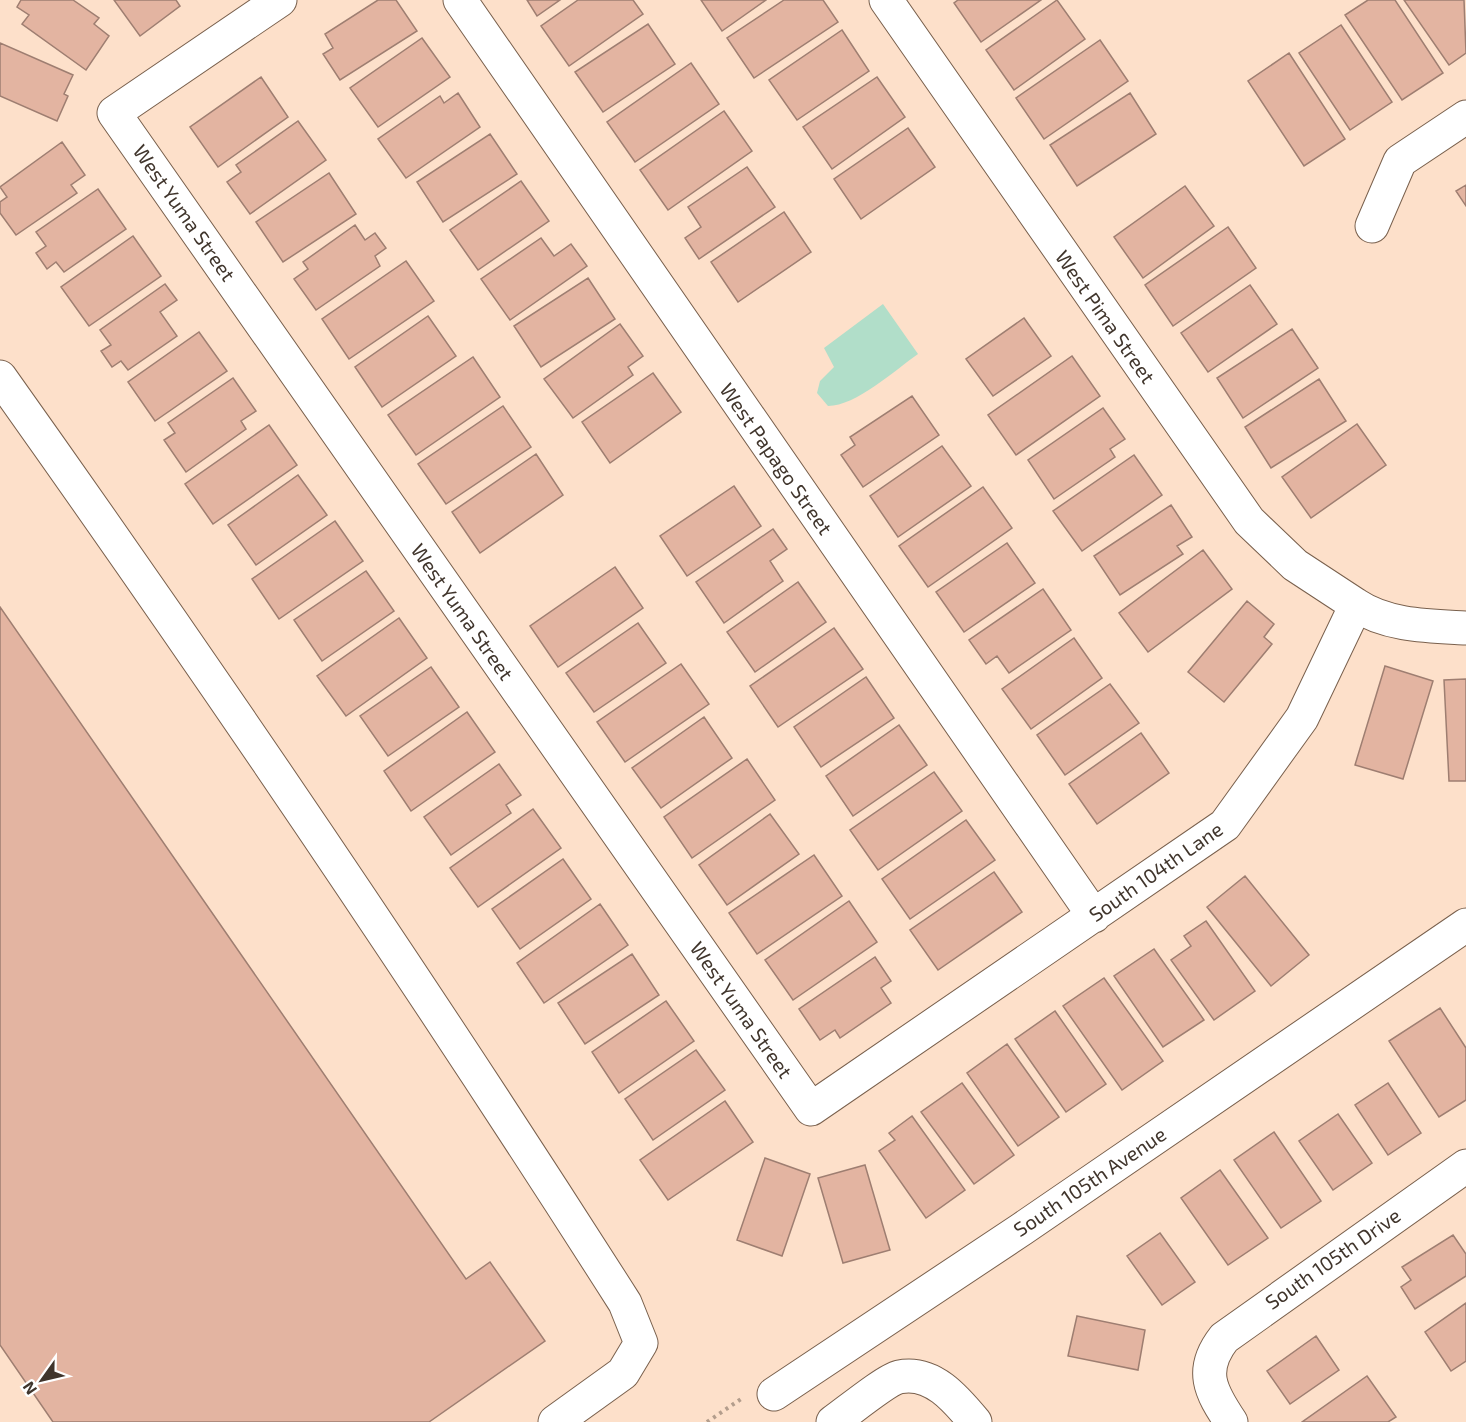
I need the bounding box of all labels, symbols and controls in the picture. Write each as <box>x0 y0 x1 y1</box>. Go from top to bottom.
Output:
street label: West Yuma Street <box>129 139 241 286</box>
street label: West Pima Street <box>1051 245 1161 388</box>
street label: West Papago Street <box>716 378 838 539</box>
street label: West Yuma Street <box>407 538 519 685</box>
street label: South 104th Lane <box>1084 816 1227 926</box>
street label: West Yuma Street <box>686 936 798 1083</box>
street label: South 105th Avenue <box>1009 1121 1170 1241</box>
street label: South 105th Drive <box>1260 1203 1405 1314</box>
north arrow <box>12 1350 72 1410</box>
text: N <box>18 1379 40 1399</box>

